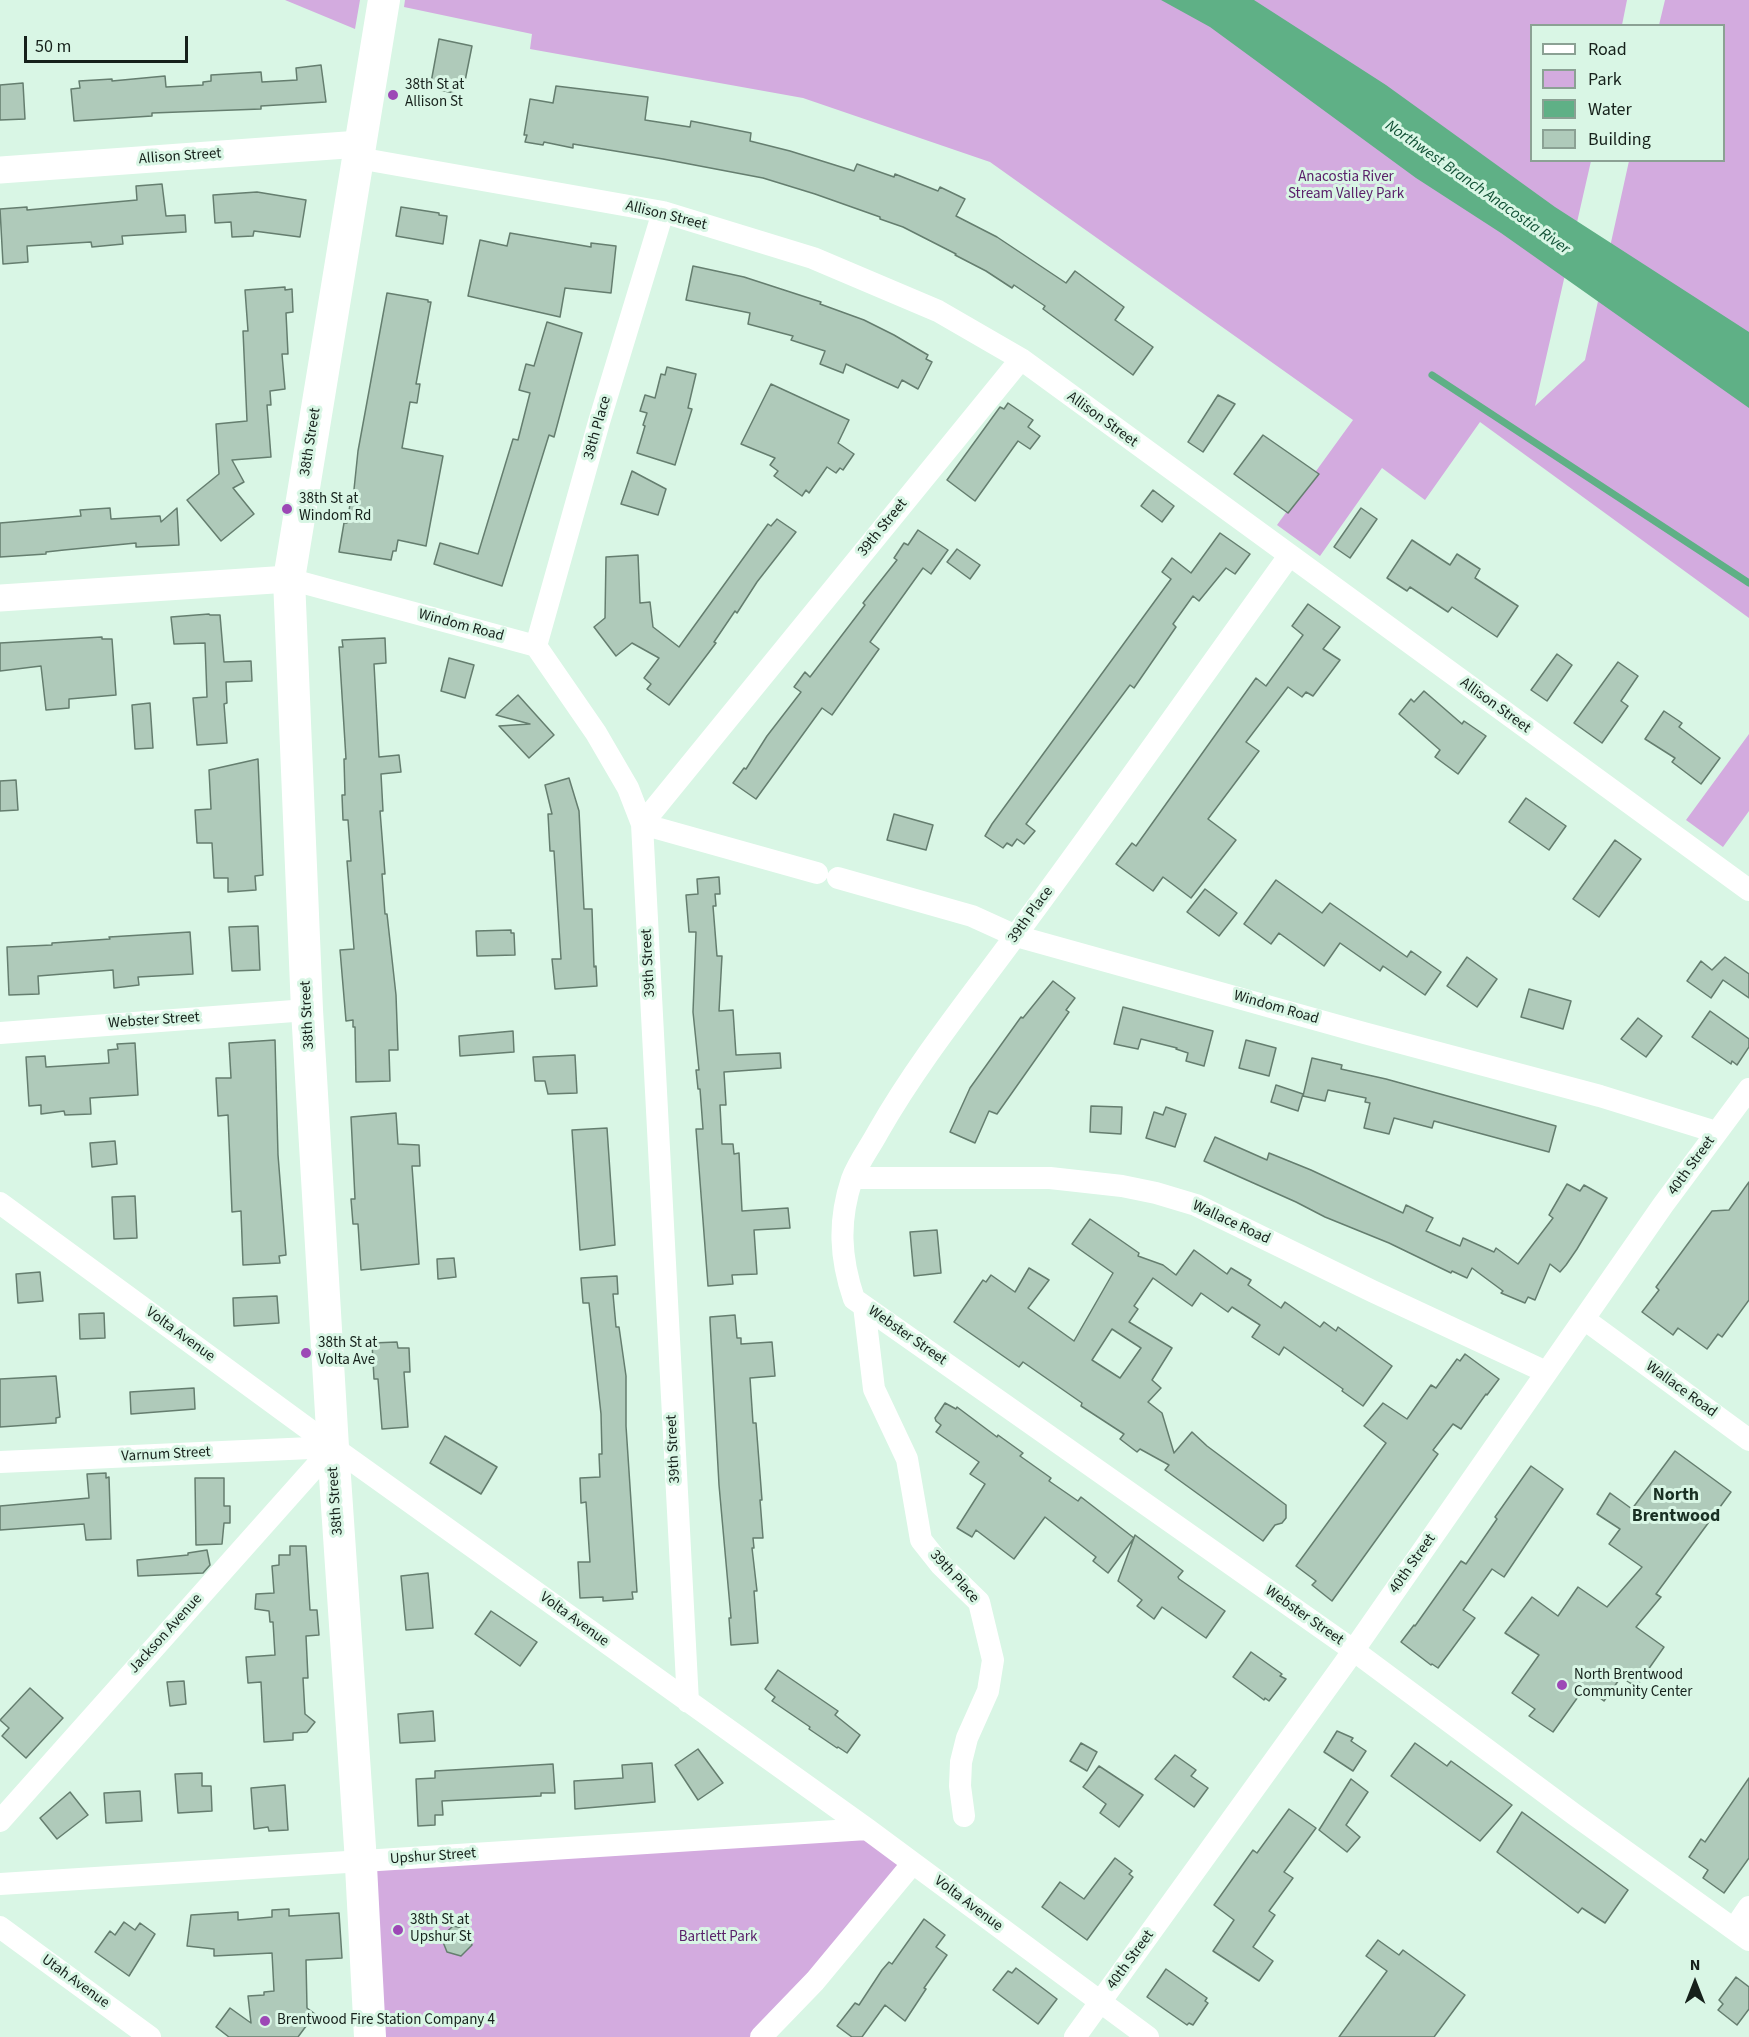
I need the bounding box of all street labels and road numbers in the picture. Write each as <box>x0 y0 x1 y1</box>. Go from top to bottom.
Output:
street label: Allison Street <box>138 145 222 169</box>
street label: Allison Street <box>624 197 708 235</box>
street label: Allison Street <box>1063 388 1141 452</box>
street label: 38th Place <box>580 394 616 462</box>
street label: 38th Street <box>297 407 325 477</box>
street label: 39th Street <box>854 496 912 560</box>
street label: Windom Road <box>416 606 506 646</box>
street label: Allison Street <box>1456 674 1534 738</box>
street label: 39th Place <box>1005 883 1057 947</box>
street label: 39th Street <box>638 928 660 998</box>
street label: 38th Street <box>297 980 319 1050</box>
street label: Windom Road <box>1231 987 1321 1029</box>
street label: Webster Street <box>108 1009 200 1033</box>
street label: 40th Street <box>1665 1133 1719 1199</box>
street label: Wallace Road <box>1189 1197 1273 1249</box>
street label: Webster Street <box>864 1302 950 1370</box>
street label: Volta Avenue <box>142 1304 218 1366</box>
street label: Wallace Road <box>1642 1358 1720 1422</box>
street label: 39th Street <box>663 1414 685 1484</box>
street label: Varnum Street <box>121 1444 211 1466</box>
street label: 38th Street <box>325 1466 347 1536</box>
street label: 40th Street <box>1386 1531 1440 1597</box>
street label: 39th Place <box>926 1547 982 1607</box>
street label: Webster Street <box>1261 1582 1347 1650</box>
street label: Volta Avenue <box>536 1589 612 1651</box>
street label: Jackson Avenue <box>126 1591 206 1677</box>
street label: Upshur Street <box>389 1845 477 1869</box>
street label: Volta Avenue <box>930 1872 1006 1936</box>
street label: 40th Street <box>1104 1927 1158 1993</box>
street label: Utah Avenue <box>38 1951 112 2013</box>

